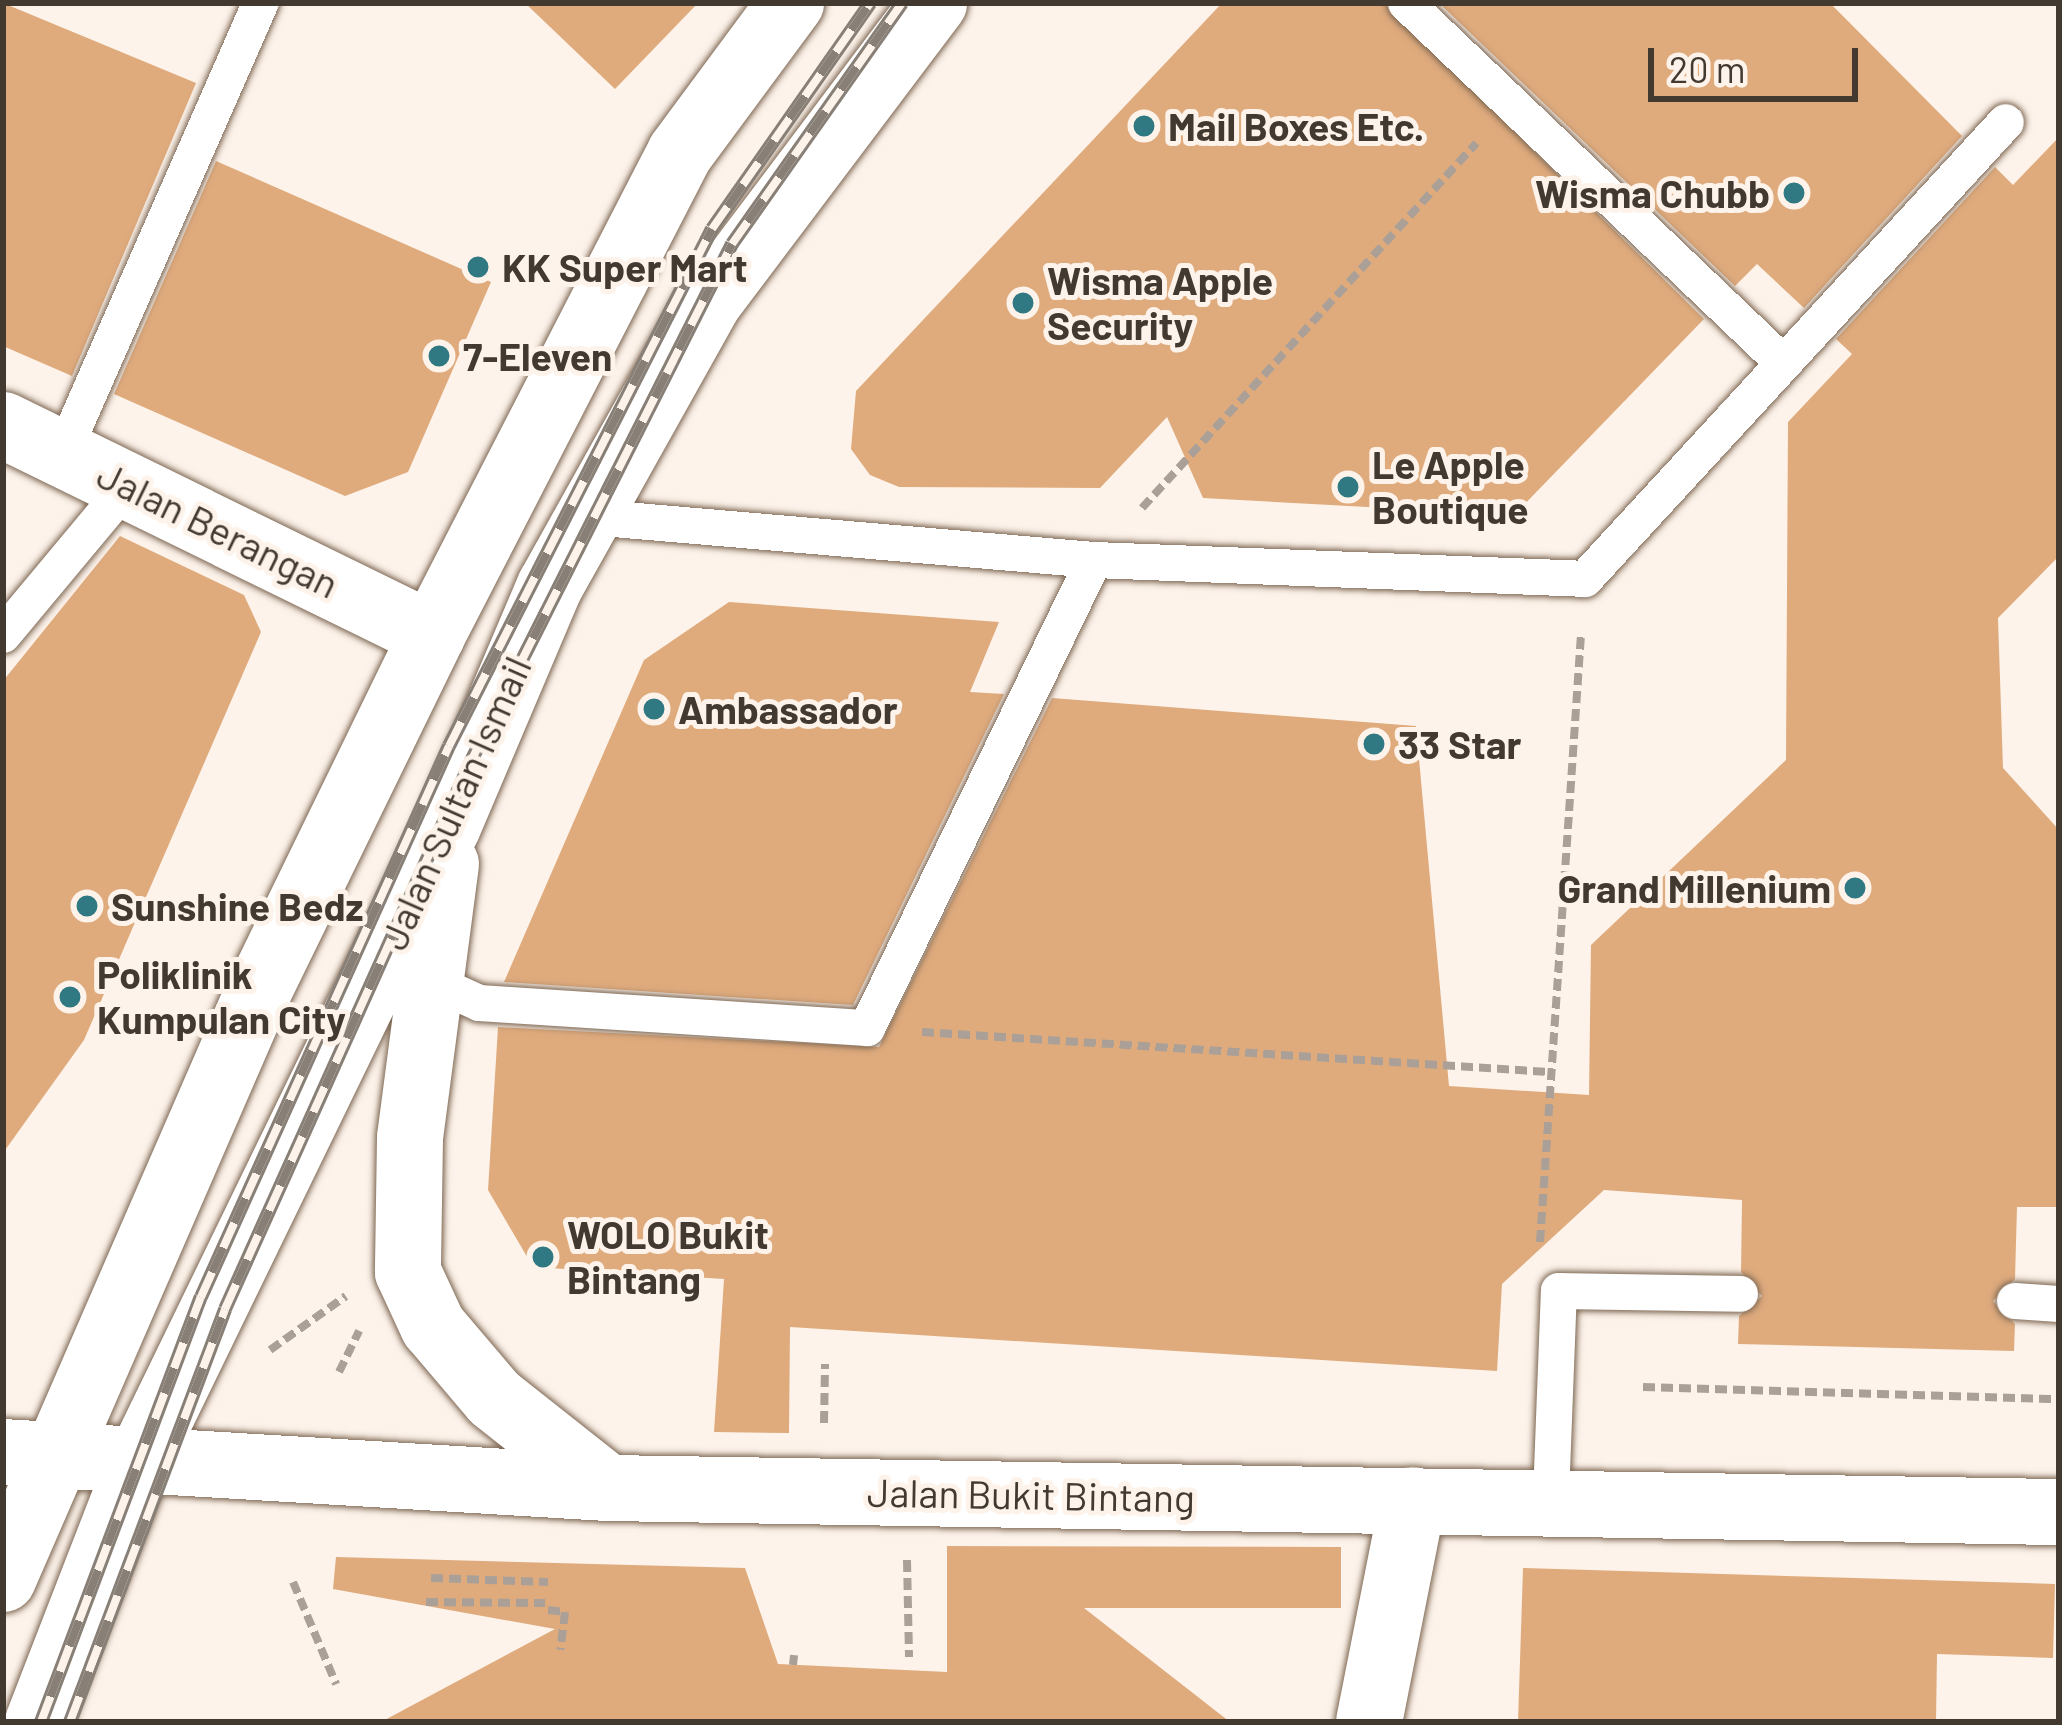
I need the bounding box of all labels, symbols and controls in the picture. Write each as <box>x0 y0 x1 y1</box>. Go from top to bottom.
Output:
scale bar <box>1654 24 1864 98</box>
text: 20 m <box>1669 47 1746 90</box>
place label: Mail Boxes Etc. <box>1168 103 1424 149</box>
marker: Mail Boxes Etc. <box>1131 113 1157 139</box>
place label: Wisma Chubb <box>1535 170 1770 216</box>
marker: Wisma Chubb <box>1781 180 1807 206</box>
place label: KK Super Mart <box>502 244 748 290</box>
marker: KK Super Mart <box>465 254 491 280</box>
place label: Wisma Apple Security <box>1047 258 1273 349</box>
marker: Wisma Apple Security <box>1010 290 1036 316</box>
place label: 7-Eleven <box>463 333 612 379</box>
marker: 7-Eleven <box>426 343 452 369</box>
place label: Le Apple Boutique <box>1372 442 1529 533</box>
street label: Jalan Berangan <box>90 450 346 608</box>
marker: Le Apple Boutique <box>1335 474 1361 500</box>
street label: Jalan Sultan Ismail <box>369 649 541 957</box>
place label: Ambassador <box>678 686 898 732</box>
marker: Ambassador <box>641 696 667 722</box>
place label: 33 Star <box>1398 721 1521 767</box>
marker: 33 Star <box>1361 731 1387 757</box>
place label: Grand Millenium <box>1557 865 1831 911</box>
marker: Grand Millenium <box>1842 875 1868 901</box>
place label: Sunshine Bedz <box>111 883 363 929</box>
marker: Sunshine Bedz <box>74 893 100 919</box>
place label: Poliklinik Kumpulan City <box>97 952 346 1043</box>
marker: Poliklinik Kumpulan City <box>54 981 86 1013</box>
place label: WOLO Bukit Bintang <box>567 1212 769 1303</box>
marker: WOLO Bukit Bintang <box>530 1244 556 1270</box>
street label: Jalan Bukit Bintang <box>867 1469 1195 1521</box>

